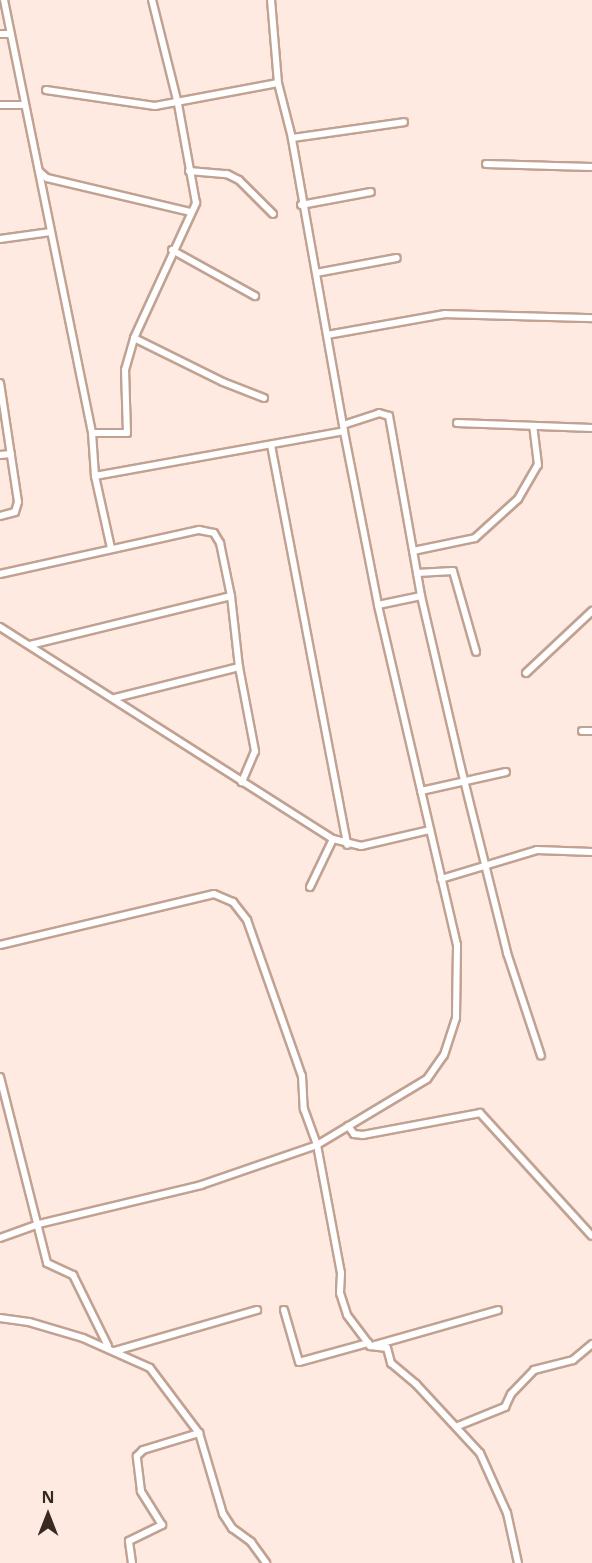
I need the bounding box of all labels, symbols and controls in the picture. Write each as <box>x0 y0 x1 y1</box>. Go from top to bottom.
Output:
north arrow <box>18 1485 78 1545</box>
text: N <box>41 1486 55 1508</box>

